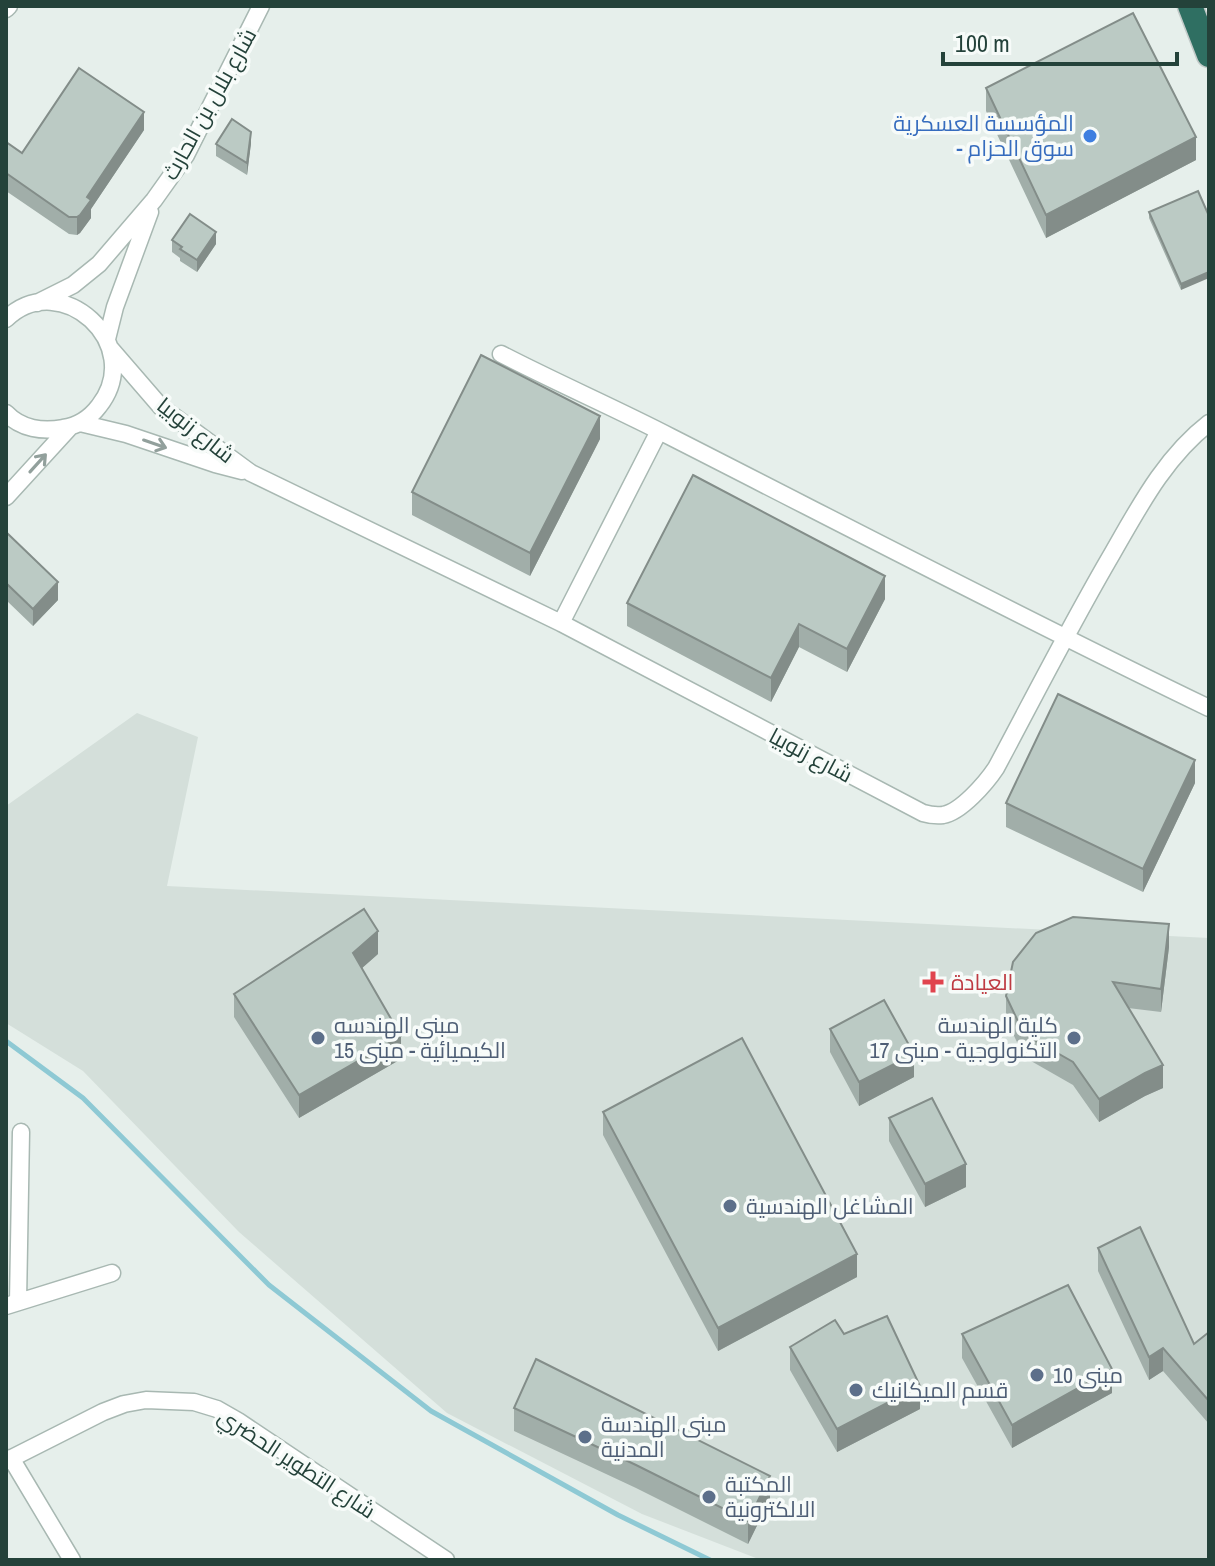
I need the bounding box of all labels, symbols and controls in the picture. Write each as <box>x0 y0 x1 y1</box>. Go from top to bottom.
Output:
scale bar <box>943 16 1177 66</box>
street label: شارع بلال بن الحارث <box>155 23 263 185</box>
text: 100 m <box>955 27 1010 59</box>
place label: المؤسسة العسكرية - سوق الحزام <box>893 108 1074 164</box>
marker: المؤسسة العسكرية - سوق الحزام <box>1081 127 1099 145</box>
street label: شارع زنوبيا <box>151 390 241 470</box>
one-way arrow <box>142 437 167 452</box>
one-way arrow <box>29 453 47 473</box>
street label: شارع زنوبيا <box>764 720 858 790</box>
place label: العيادة <box>951 967 1013 997</box>
marker: العيادة <box>922 971 944 993</box>
place label: مبنى الهندسه الكيميائية - مبنى 15 <box>334 1010 506 1065</box>
place label: كلية الهندسة التكنولوجية - مبنى 17 <box>870 1010 1058 1065</box>
marker: مبنى الهندسه الكيميائية - مبنى 15 <box>309 1029 327 1047</box>
marker: كلية الهندسة التكنولوجية - مبنى 17 <box>1065 1029 1083 1047</box>
place label: المشاغل الهندسية <box>746 1191 914 1221</box>
marker: المشاغل الهندسية <box>721 1197 739 1215</box>
place label: مبنى 10 <box>1053 1360 1123 1390</box>
marker: مبنى 10 <box>1028 1366 1046 1384</box>
place label: قسم الميكانيك <box>872 1375 1008 1406</box>
marker: قسم الميكانيك <box>847 1381 865 1399</box>
street label: شارع التطوير الحضري <box>211 1401 382 1527</box>
place label: مبنى الهندسة المدنية <box>601 1409 727 1464</box>
marker: مبنى الهندسة المدنية <box>576 1428 594 1446</box>
place label: المكتبة الالكترونية <box>725 1469 816 1524</box>
marker: المكتبة الالكترونية <box>700 1488 718 1506</box>

